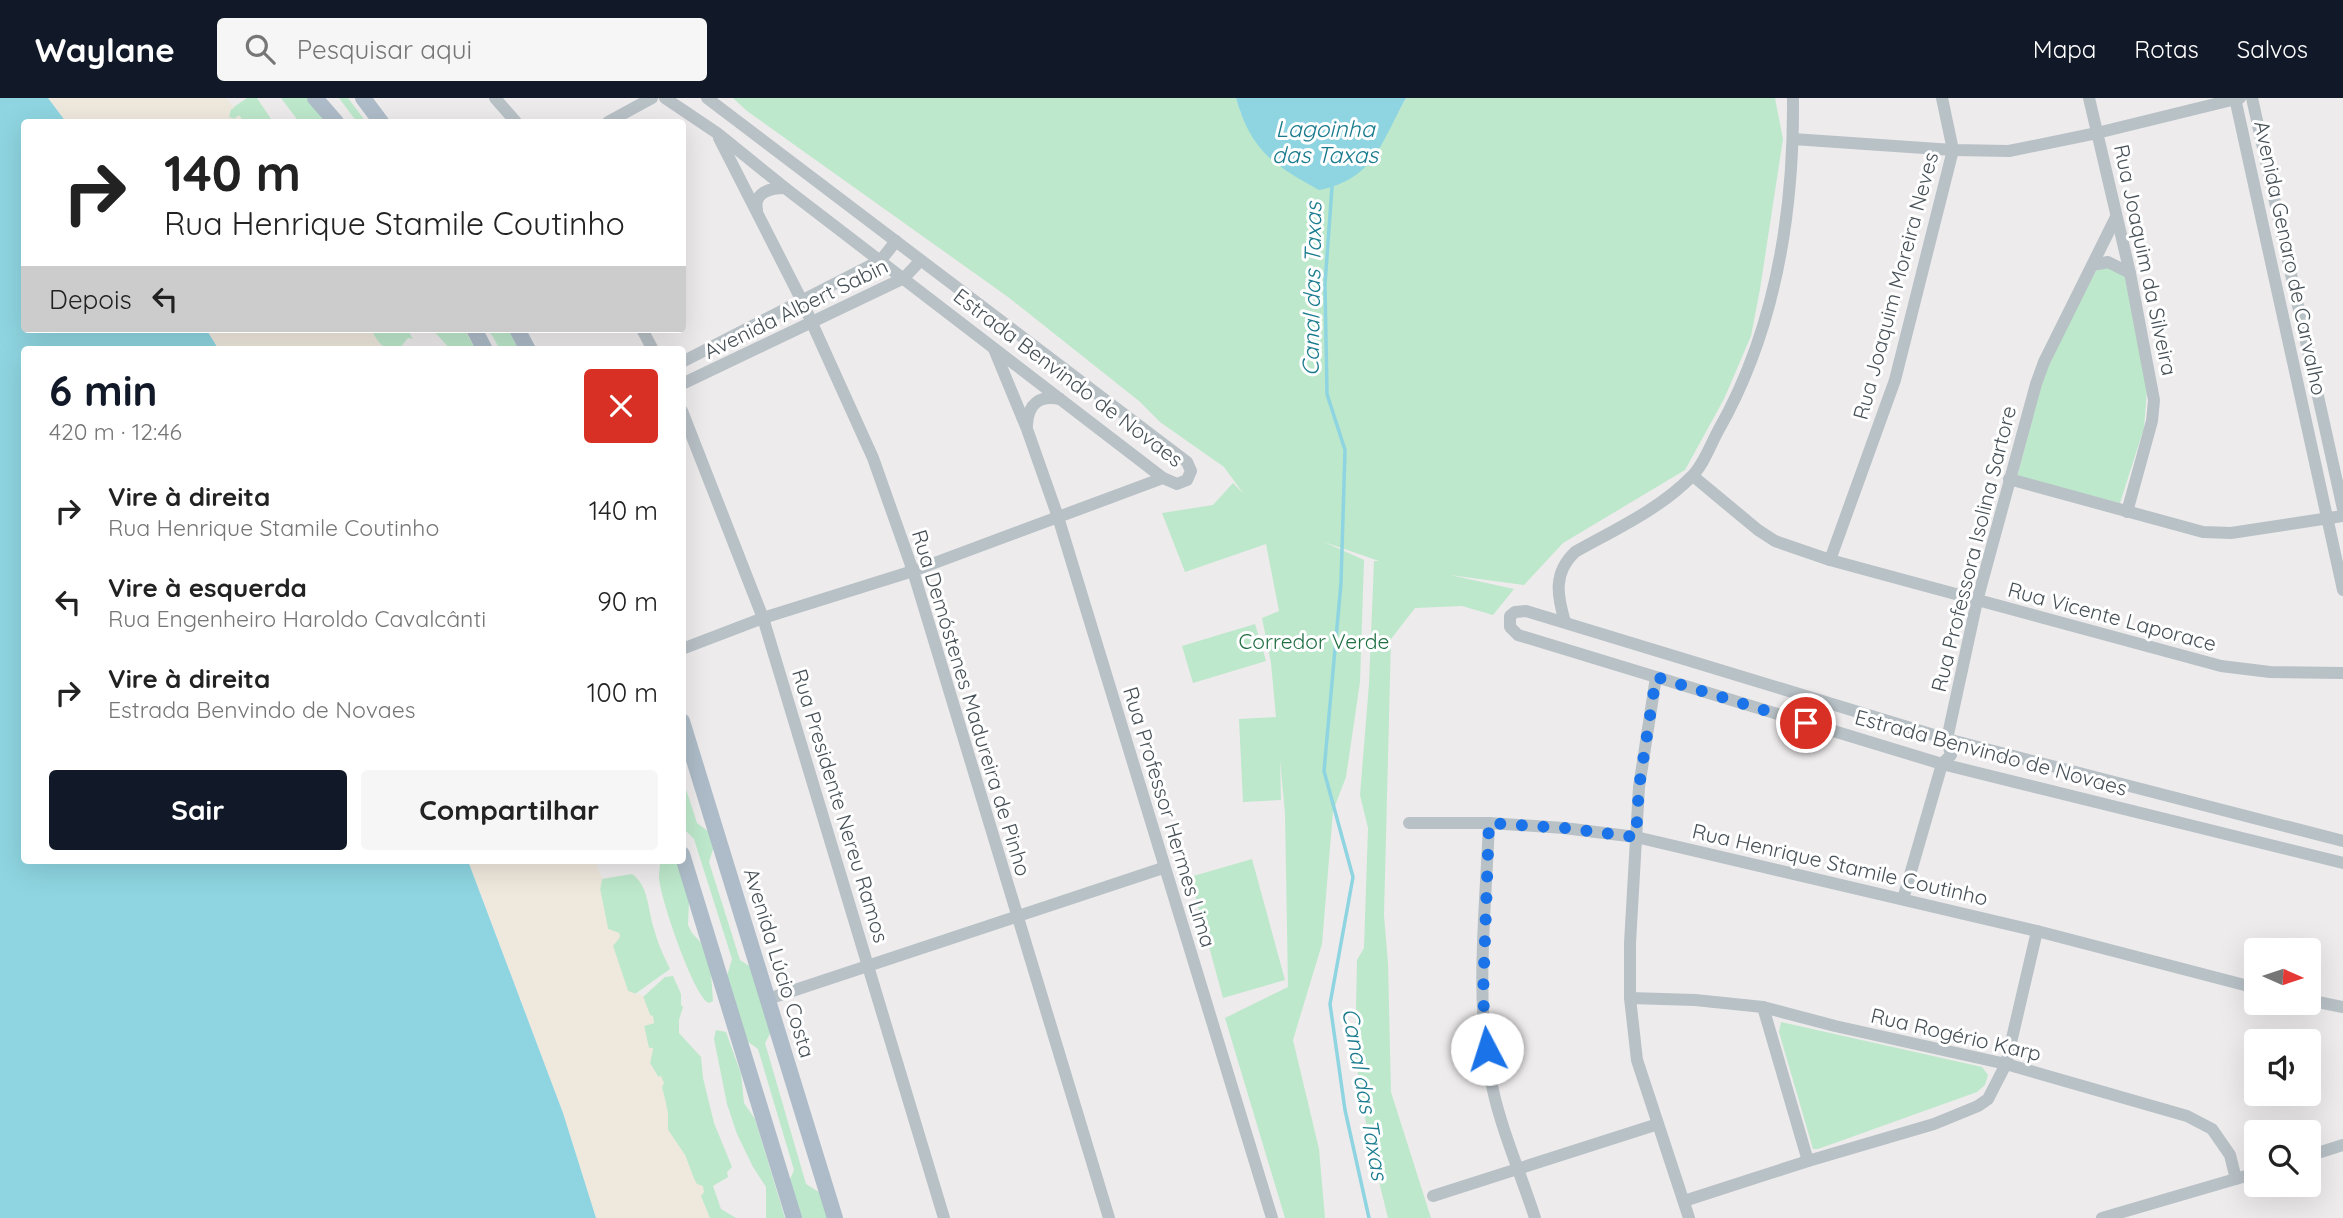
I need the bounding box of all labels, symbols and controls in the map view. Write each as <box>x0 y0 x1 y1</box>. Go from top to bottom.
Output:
search box <box>217 18 707 81</box>
text: Waylane <box>35 29 175 70</box>
icon: search <box>241 30 279 68</box>
text: Pesquisar aqui <box>297 33 472 66</box>
text: Mapa <box>2033 34 2096 64</box>
text: Rotas <box>2134 34 2199 64</box>
text: Salvos <box>2237 34 2308 64</box>
water label: Lagoinha das Taxas <box>1272 114 1380 169</box>
street label: Avenida Genaro de Carvalho <box>2249 118 2333 398</box>
text: 140 m <box>164 142 301 203</box>
street label: Rua Joaquim da Silveira <box>2109 142 2183 378</box>
icon: right <box>49 147 140 238</box>
street label: Rua Joaquim Moreira Neves <box>1847 149 1943 422</box>
water label: Canal das Taxas <box>1295 199 1328 376</box>
text: Rua Henrique Stamile Coutinho <box>164 203 625 243</box>
street label: Avenida Albert Sabin <box>699 252 892 364</box>
icon: left <box>146 280 184 318</box>
street label: Estrada Benvindo de Novaes <box>949 282 1189 472</box>
text: Depois <box>49 283 132 316</box>
text: 6 min <box>49 364 158 417</box>
button: close <box>584 369 658 443</box>
street label: Rua Professora Isolina Sartore <box>1925 403 2021 694</box>
text: 420 m · 12:46 <box>49 417 182 446</box>
text: Vire à direita <box>108 480 270 513</box>
icon: right <box>49 492 87 530</box>
text: 140 m <box>589 494 658 527</box>
text: Rua Henrique Stamile Coutinho <box>108 513 439 542</box>
street label: Rua Demóstenes Madureira de Pinho <box>907 526 1037 879</box>
text: Vire à esquerda <box>108 571 307 604</box>
street label: Rua Vicente Laporace <box>2005 576 2219 656</box>
icon: left <box>49 583 87 621</box>
text: 90 m <box>597 585 658 618</box>
text: Rua Engenheiro Haroldo Cavalcânti <box>108 604 486 633</box>
park label: Corredor Verde <box>1239 628 1389 654</box>
text: Vire à direita <box>108 662 270 695</box>
street label: Rua Presidente Nereu Ramos <box>787 666 895 946</box>
icon: right <box>49 674 87 712</box>
text: 100 m <box>587 676 658 709</box>
street label: Rua Professor Hermes Lima <box>1118 683 1222 950</box>
pin <box>1776 693 1836 753</box>
text: Estrada Benvindo de Novaes <box>108 695 416 724</box>
street label: Estrada Benvindo de Novaes <box>1852 703 2130 801</box>
icon: arrive <box>1787 704 1825 742</box>
button: Sair <box>49 770 347 850</box>
button: Compartilhar <box>361 770 658 850</box>
street label: Rua Henrique Stamile Coutinho <box>1690 817 1991 911</box>
street label: Avenida Lúcio Costa <box>739 865 821 1061</box>
north arrow <box>2244 938 2320 1015</box>
map controls <box>2244 938 2321 1197</box>
street label: Rua Rogério Karp <box>1868 1002 2044 1066</box>
water label: Canal das Taxas <box>1336 1006 1395 1184</box>
position arrow <box>1450 1012 1524 1086</box>
button: sound <box>2244 1029 2321 1106</box>
button: search <box>2244 1120 2321 1197</box>

